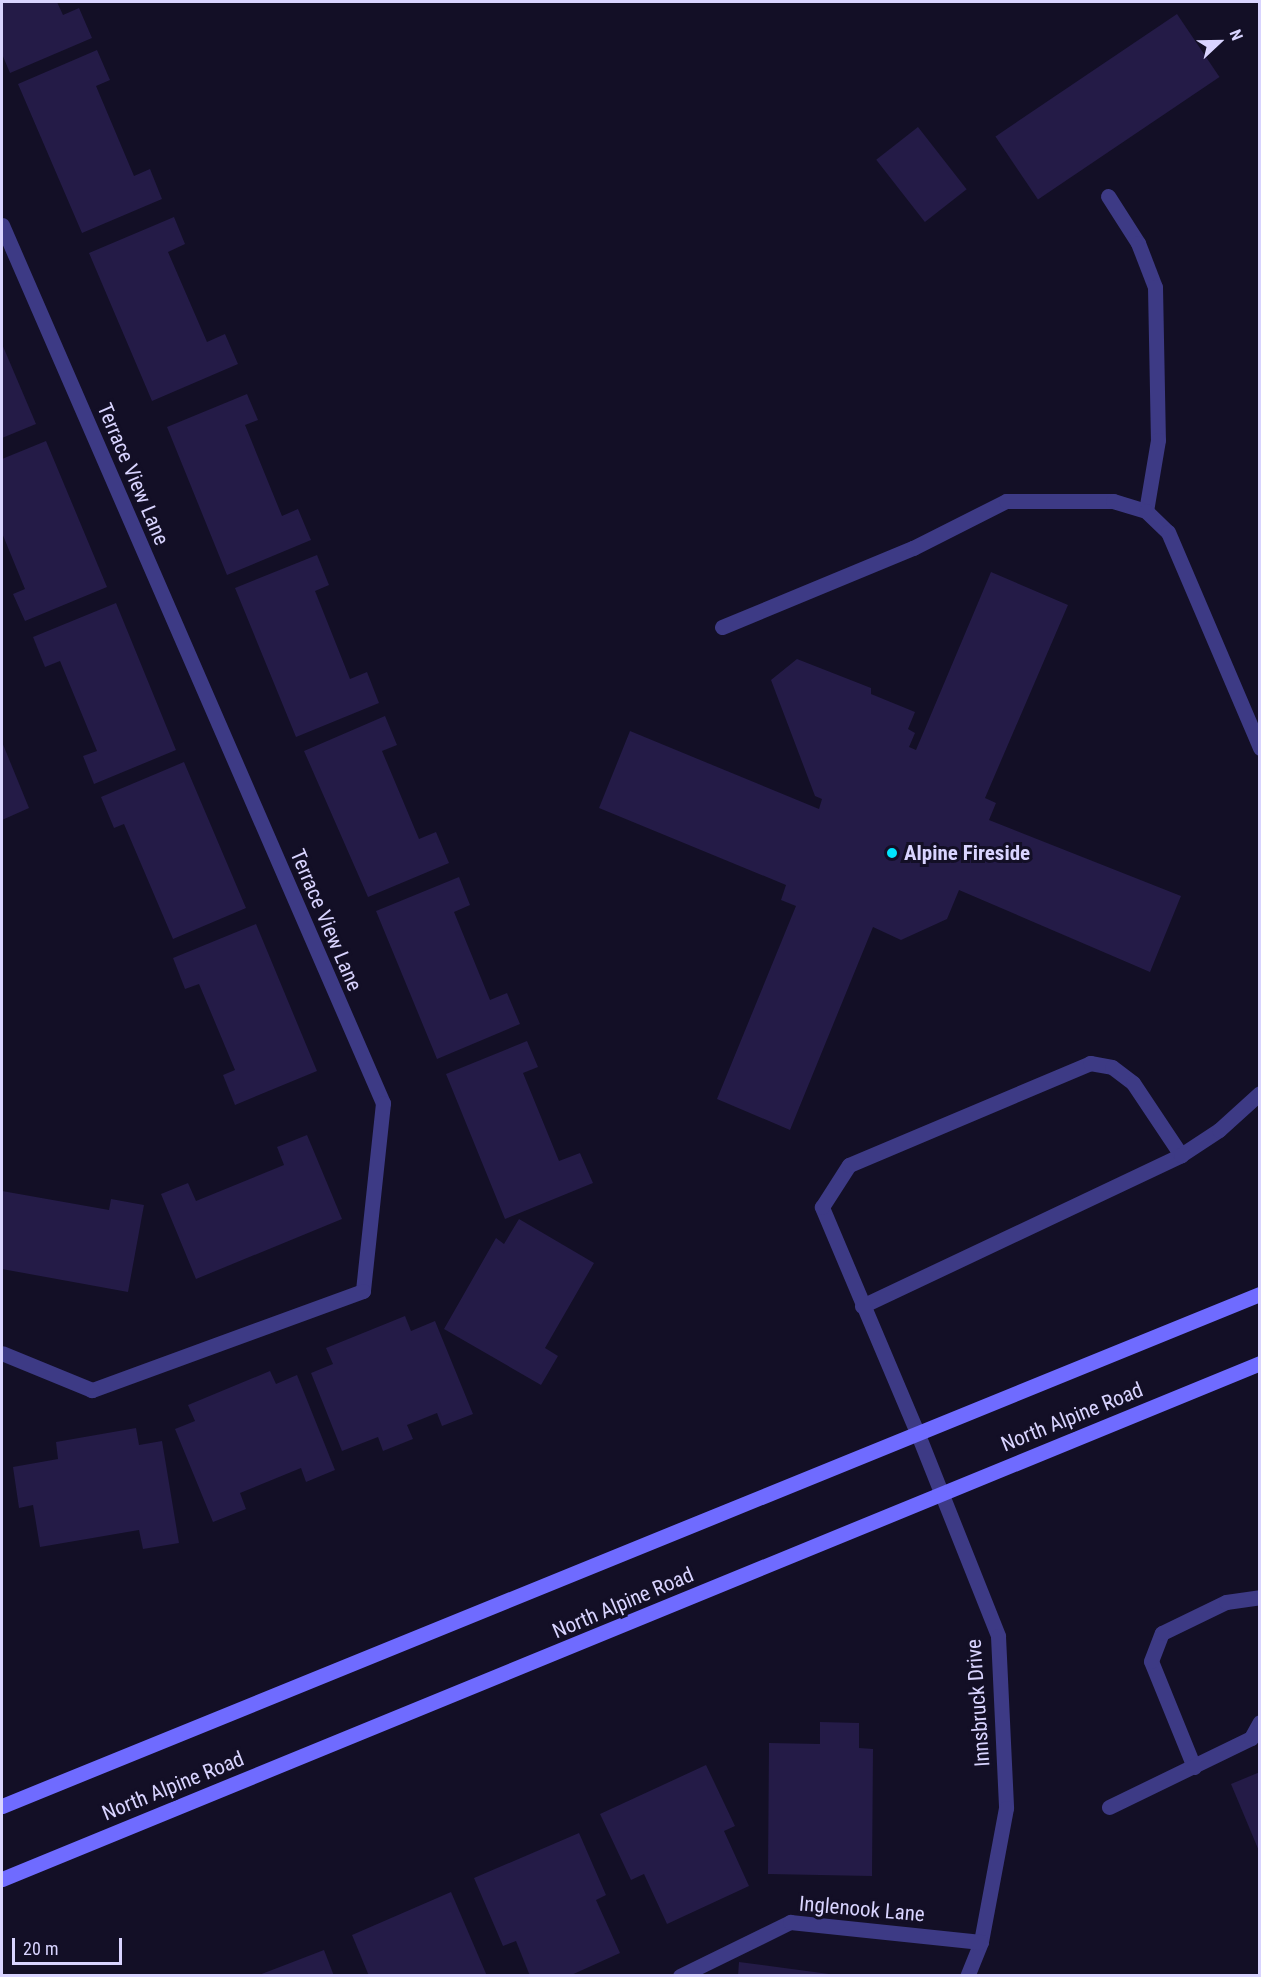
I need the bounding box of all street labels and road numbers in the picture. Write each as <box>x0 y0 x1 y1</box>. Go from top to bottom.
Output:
street label: Terrace View Lane <box>92 399 174 549</box>
street label: Terrace View Lane <box>285 845 367 995</box>
street label: North Alpine Road <box>997 1377 1147 1457</box>
street label: North Alpine Road <box>549 1562 697 1644</box>
street label: Innsbruck Drive <box>961 1638 995 1768</box>
street label: North Alpine Road <box>98 1746 248 1826</box>
street label: Inglenook Lane <box>798 1891 926 1927</box>

